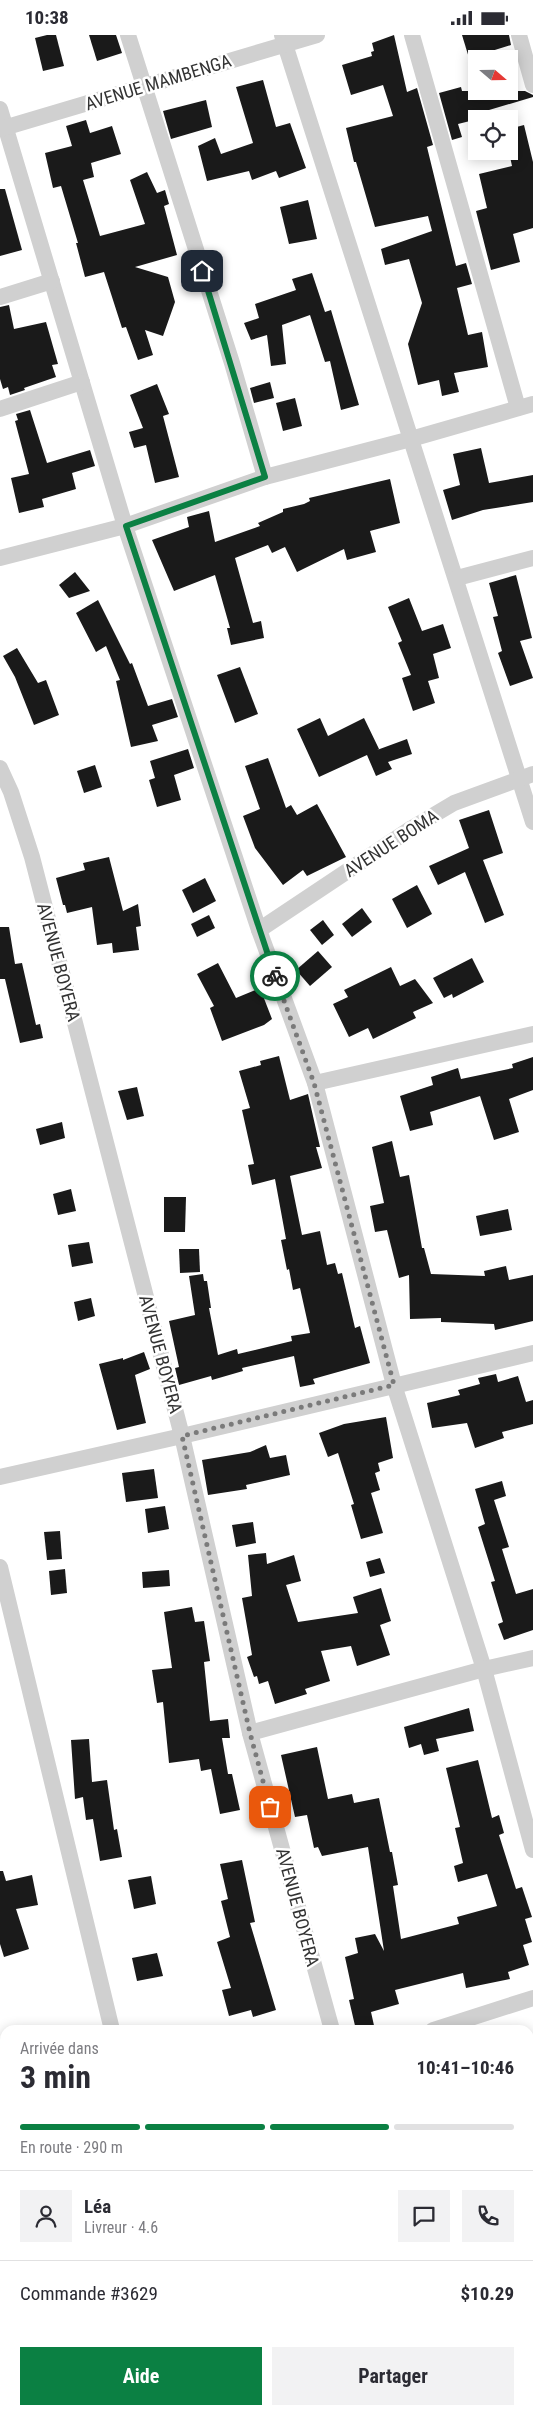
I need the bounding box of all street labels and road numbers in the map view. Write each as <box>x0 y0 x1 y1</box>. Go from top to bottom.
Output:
street label: AVENUE MAMBENGA <box>82 50 234 114</box>
street label: AVENUE BOMA <box>340 805 442 881</box>
street label: AVENUE BOYERA <box>33 901 85 1024</box>
street label: AVENUE BOYERA <box>135 1293 187 1416</box>
street label: AVENUE BOYERA <box>272 1846 324 1969</box>

